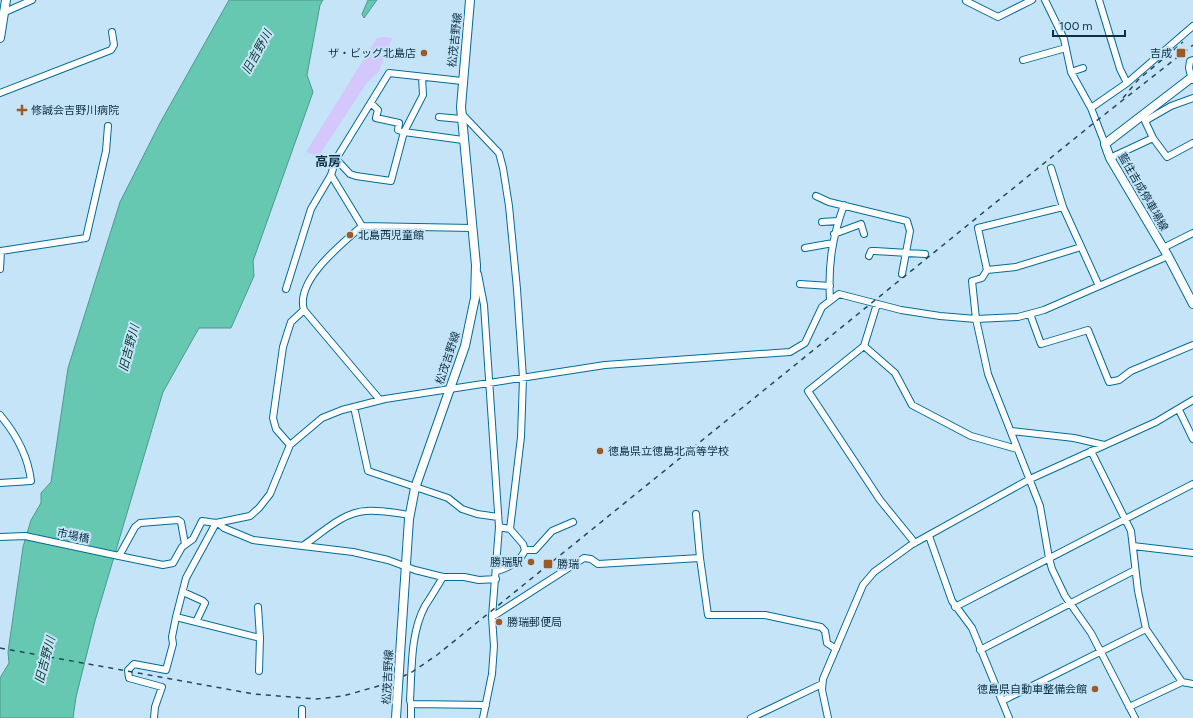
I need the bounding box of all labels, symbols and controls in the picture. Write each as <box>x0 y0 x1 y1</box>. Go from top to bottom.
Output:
street label: 松茂吉野線 <box>446 12 464 68</box>
scale bar <box>1053 12 1125 38</box>
text: 100 m <box>1059 19 1093 33</box>
water label: 旧吉野川 <box>239 26 276 76</box>
place label: ザ・ビッグ北島店 <box>328 47 416 60</box>
place label: 吉成 <box>1150 47 1172 60</box>
marker: 吉成 <box>1175 47 1187 59</box>
marker: ザ・ビッグ北島店 <box>419 48 429 58</box>
marker: 修誠会吉野川病院 <box>16 104 28 116</box>
place label: 修誠会吉野川病院 <box>31 104 119 117</box>
street label: 藍住吉成停車場線 <box>1115 151 1171 233</box>
district label: 高房 <box>315 154 341 169</box>
place label: 北島西児童館 <box>358 229 424 242</box>
marker: 北島西児童館 <box>345 230 355 240</box>
water label: 旧吉野川 <box>116 321 142 373</box>
street label: 松茂吉野線 <box>433 330 463 386</box>
place label: 徳島県立徳島北高等学校 <box>608 445 729 458</box>
marker: 徳島県立徳島北高等学校 <box>595 446 605 456</box>
street label: 市場橋 <box>56 526 90 546</box>
place label: 勝瑞駅 <box>490 556 523 569</box>
marker: 勝瑞駅 <box>526 557 536 567</box>
marker: 勝瑞 <box>542 558 554 570</box>
place label: 勝瑞 <box>557 558 579 571</box>
place label: 勝瑞郵便局 <box>507 616 562 629</box>
marker: 勝瑞郵便局 <box>494 617 504 627</box>
water label: 旧吉野川 <box>32 633 58 685</box>
street label: 松茂吉野線 <box>380 649 396 705</box>
place label: 徳島県自動車整備会館 <box>977 683 1087 696</box>
marker: 徳島県自動車整備会館 <box>1090 684 1100 694</box>

